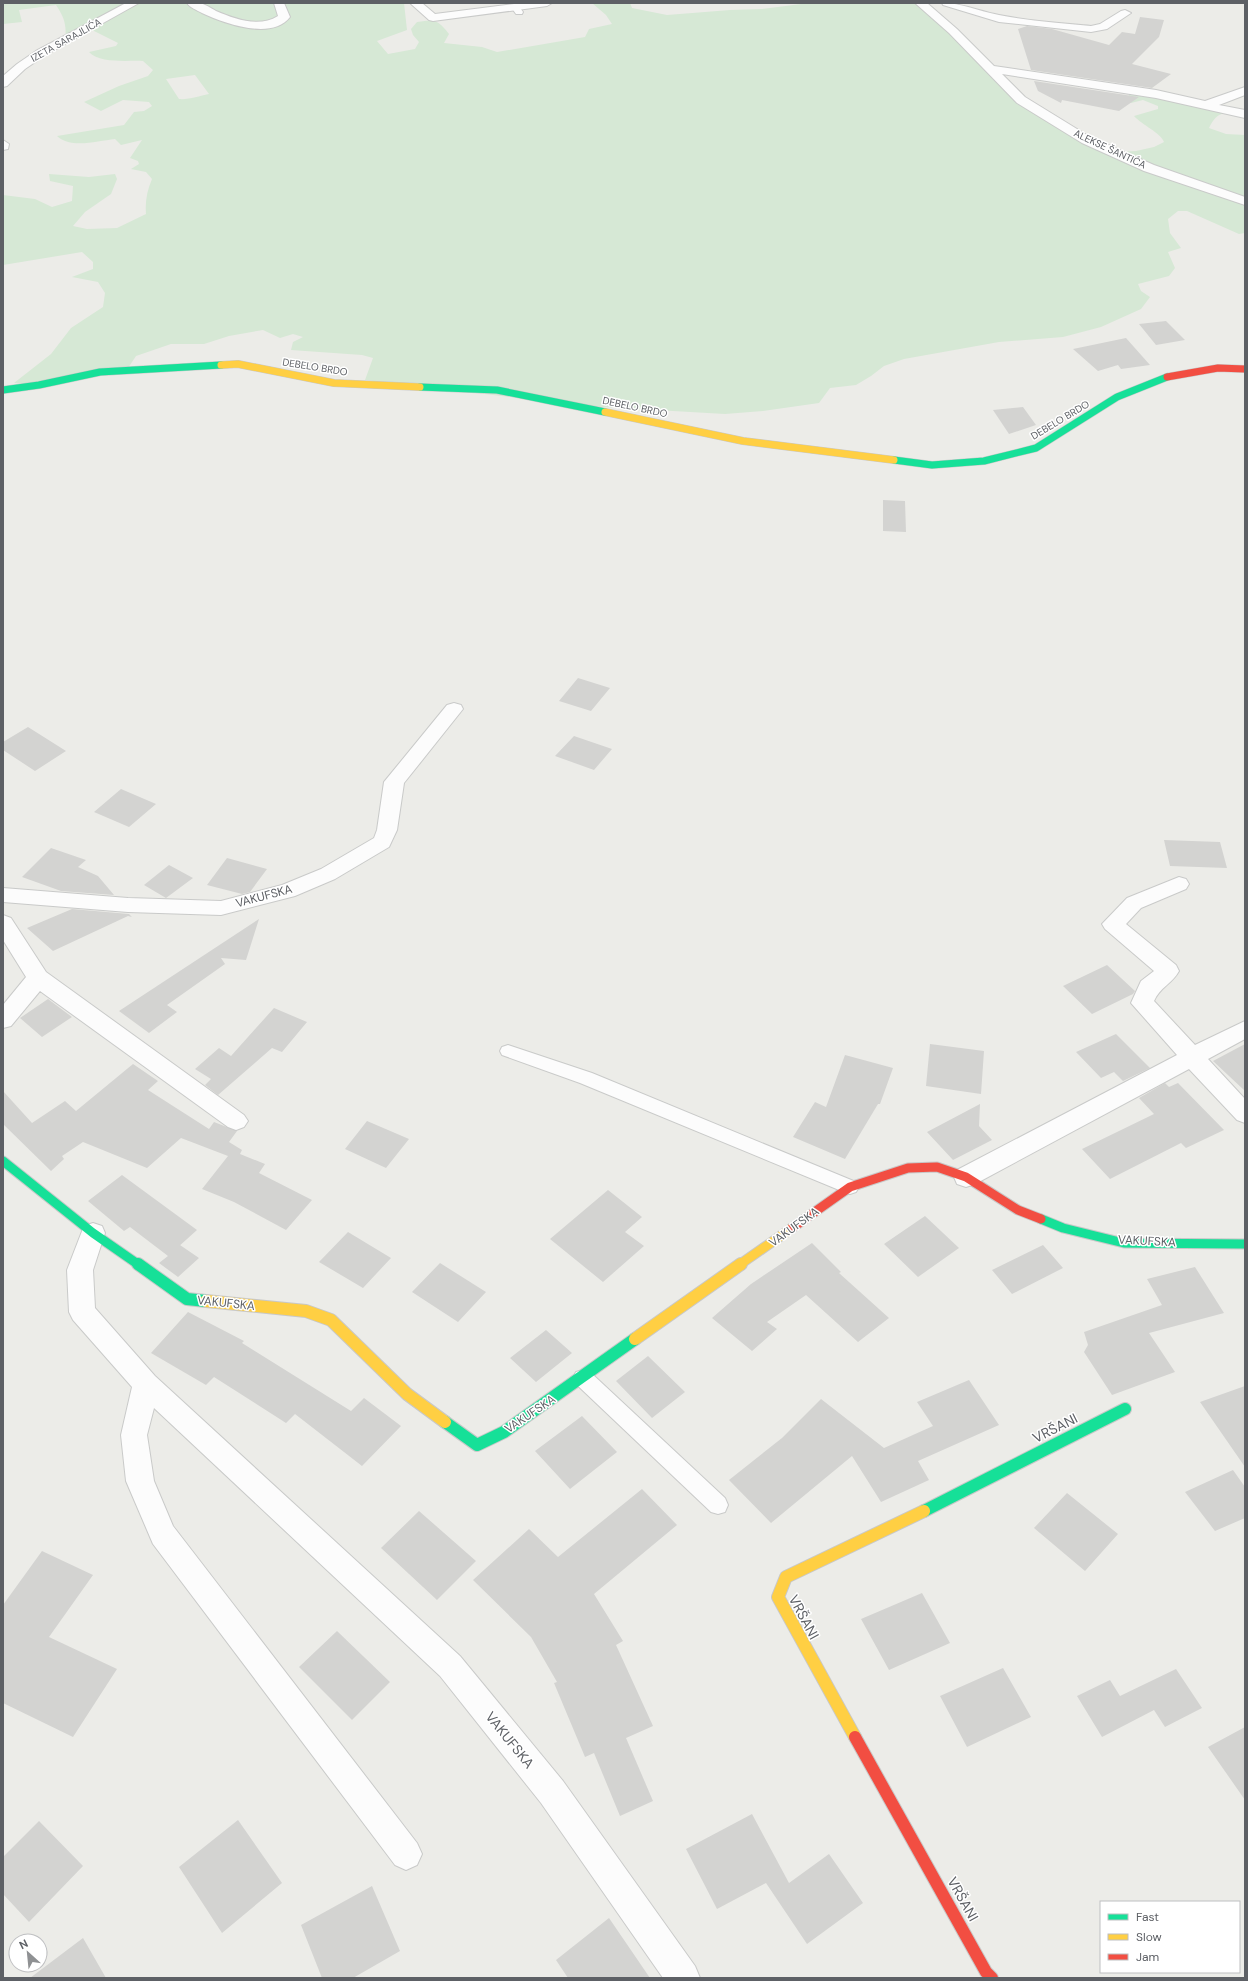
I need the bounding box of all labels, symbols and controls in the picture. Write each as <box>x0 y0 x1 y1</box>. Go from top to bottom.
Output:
street label: IZETA SARAJLIĆA <box>28 15 104 65</box>
street label: ALEKSE ŠANTIĆA <box>1072 127 1149 172</box>
street label: DEBELO BRDO <box>281 355 349 379</box>
street label: DEBELO BRDO <box>601 394 669 420</box>
street label: DEBELO BRDO <box>1028 397 1092 443</box>
street label: VAKUFSKA <box>234 881 294 911</box>
street label: VAKUFSKA <box>766 1203 822 1251</box>
street label: VAKUFSKA <box>1118 1231 1176 1251</box>
street label: VAKUFSKA <box>196 1292 256 1314</box>
street label: VAKUFSKA <box>501 1391 559 1437</box>
street label: VRŠANI <box>1030 1409 1080 1447</box>
street label: VRŠANI <box>785 1592 823 1642</box>
street label: VAKUFSKA <box>482 1708 538 1772</box>
street label: VRŠANI <box>943 1874 983 1924</box>
legend <box>1100 1901 1240 1973</box>
text: Fast <box>1136 1909 1159 1925</box>
text: Slow <box>1136 1929 1162 1945</box>
north arrow <box>8 1933 48 1973</box>
text: N <box>17 1936 30 1952</box>
text: Jam <box>1136 1949 1159 1965</box>

